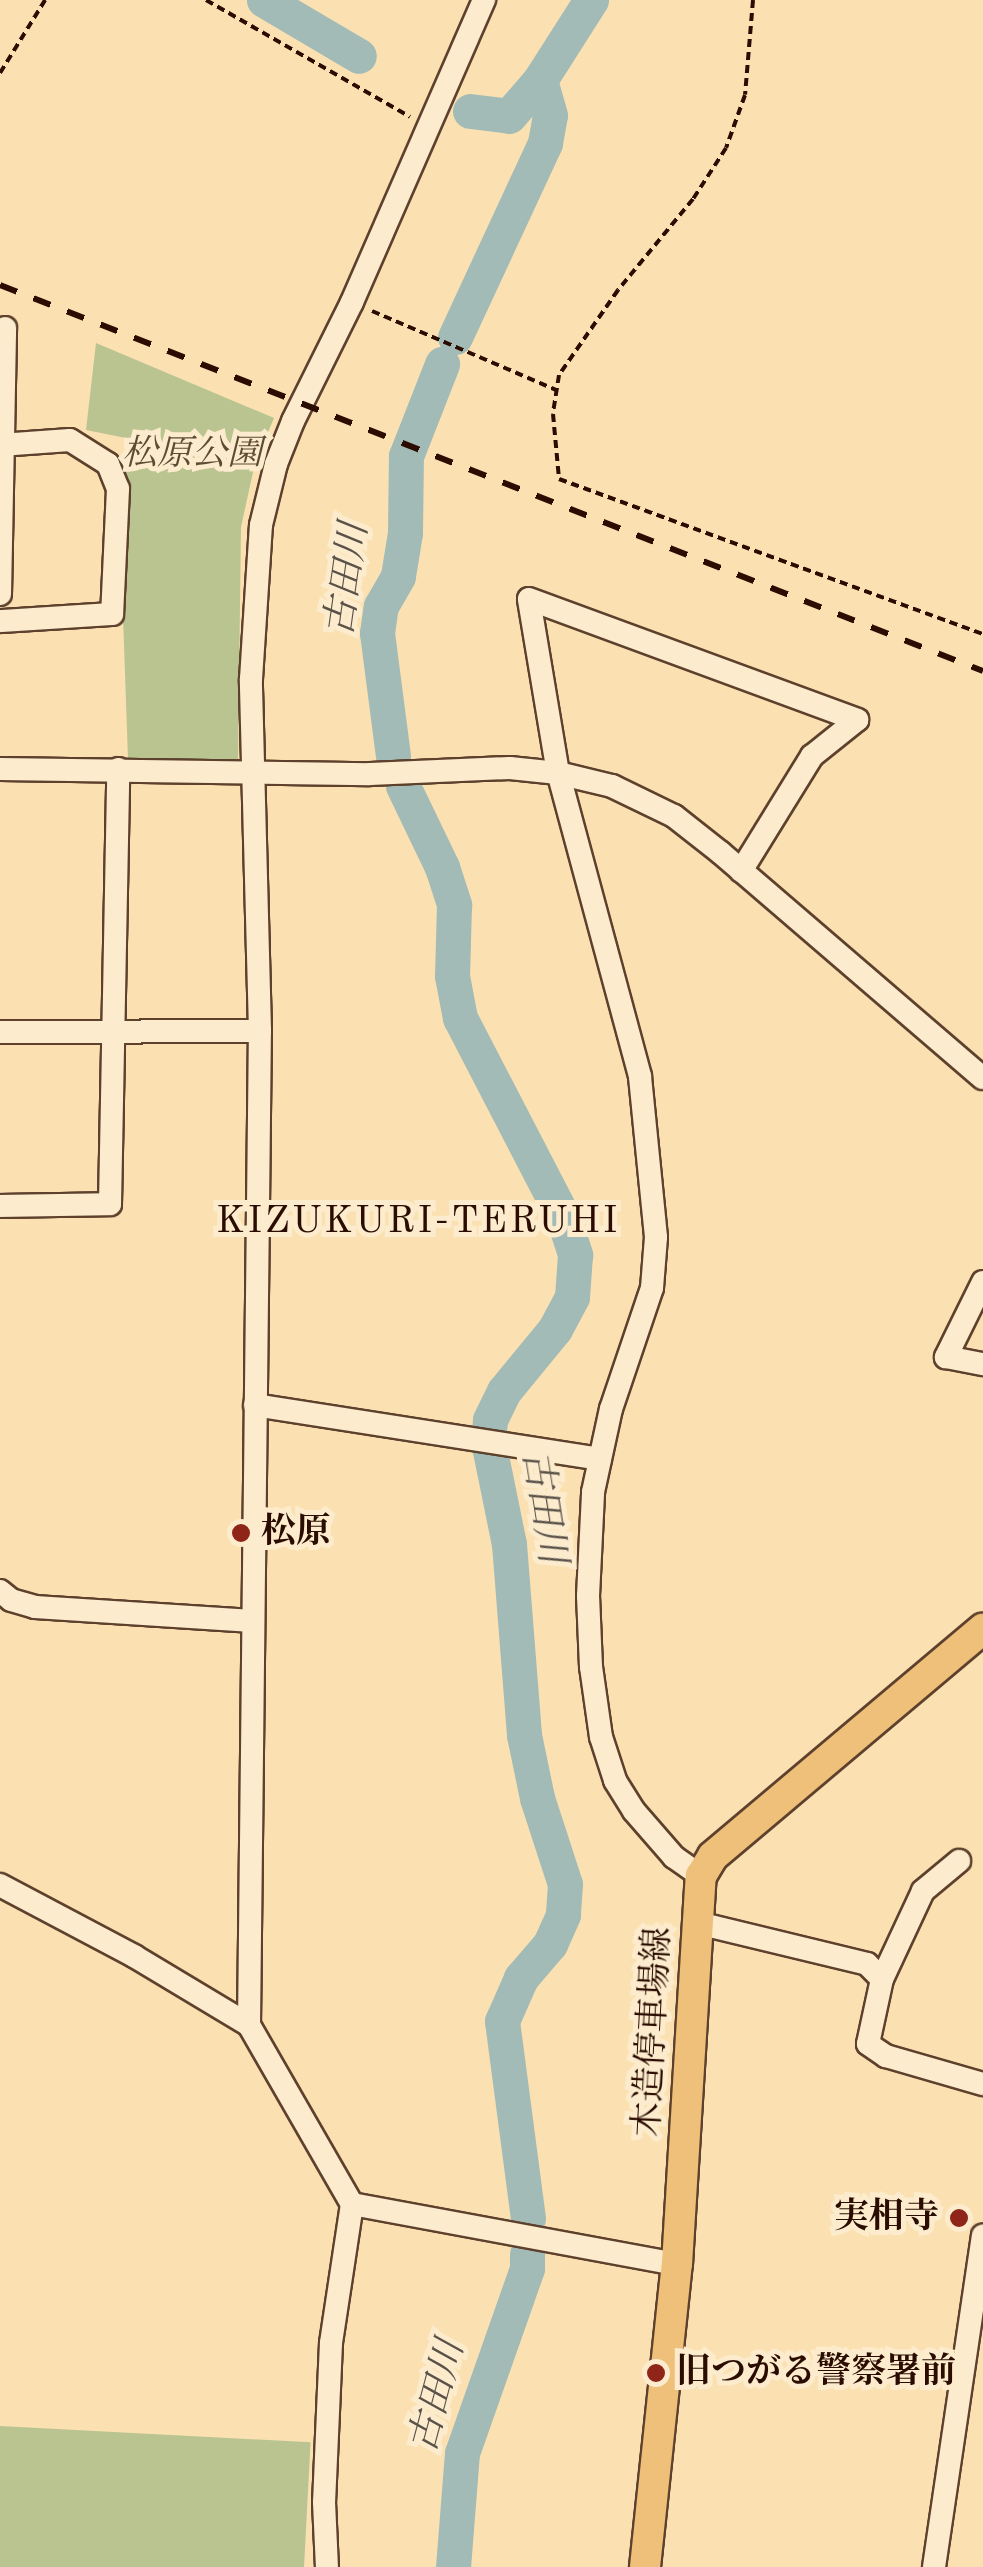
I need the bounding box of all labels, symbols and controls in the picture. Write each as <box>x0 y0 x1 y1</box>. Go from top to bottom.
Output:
park label: 松原公園 <box>122 434 262 476</box>
water label: 古田川 <box>318 520 380 640</box>
district label: KIZUKURI-TERUHI <box>216 1200 620 1246</box>
water label: 古田川 <box>511 1447 573 1567</box>
place label: 松原 <box>261 1512 331 1554</box>
marker: 松原 <box>230 1522 252 1544</box>
street label: 木造停車場線 <box>628 1926 680 2138</box>
place label: 実相寺 <box>834 2197 939 2239</box>
marker: 実相寺 <box>948 2207 970 2229</box>
water label: 古田川 <box>402 2336 476 2458</box>
place label: 旧つがる警察署前 <box>676 2352 956 2394</box>
marker: 旧つがる警察署前 <box>645 2362 667 2384</box>

